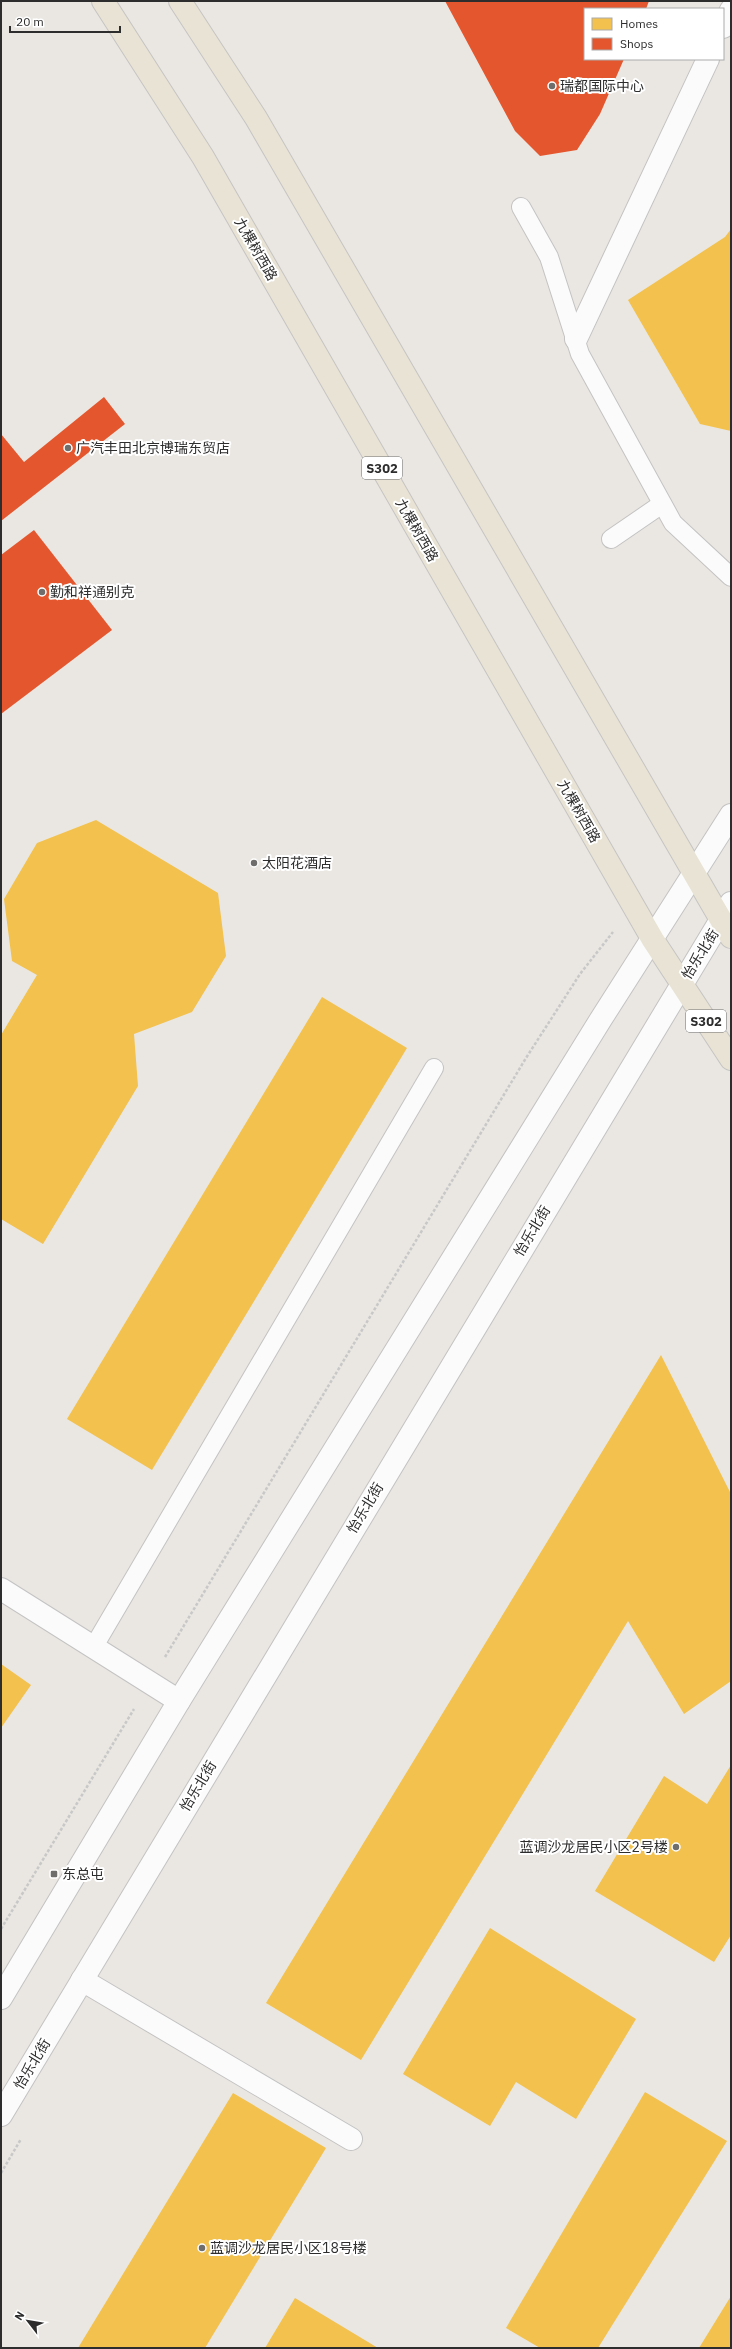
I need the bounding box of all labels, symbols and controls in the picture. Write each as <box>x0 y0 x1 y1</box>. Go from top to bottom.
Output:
scale bar <box>10 8 120 34</box>
legend <box>584 8 724 60</box>
text: 20 m <box>16 14 44 29</box>
text: Homes <box>620 16 658 31</box>
text: Shops <box>620 36 653 51</box>
place label: 瑞都国际中心 <box>560 77 644 95</box>
marker: 瑞都国际中心 <box>547 81 557 91</box>
street label: 九棵树西路 <box>231 214 281 284</box>
place label: 广汽丰田北京博瑞东贸店 <box>76 439 230 457</box>
marker: 广汽丰田北京博瑞东贸店 <box>63 443 73 453</box>
road number: S302 <box>362 457 402 479</box>
street label: 九棵树西路 <box>392 495 442 565</box>
place label: 勤和祥通别克 <box>50 583 134 601</box>
marker: 勤和祥通别克 <box>37 587 47 597</box>
street label: 九棵树西路 <box>554 776 604 846</box>
place label: 太阳花酒店 <box>262 854 332 872</box>
marker: 太阳花酒店 <box>249 858 259 868</box>
street label: 怡乐北街 <box>678 925 722 983</box>
road number: S302 <box>686 1010 726 1032</box>
street label: 怡乐北街 <box>510 1202 554 1260</box>
street label: 怡乐北街 <box>343 1479 387 1537</box>
street label: 怡乐北街 <box>176 1757 220 1815</box>
place label: 蓝调沙龙居民小区2号楼 <box>520 1838 668 1856</box>
marker: 蓝调沙龙居民小区2号楼 <box>671 1842 681 1852</box>
place label: 东总屯 <box>62 1865 104 1883</box>
marker: 东总屯 <box>49 1869 59 1879</box>
street label: 怡乐北街 <box>10 2035 54 2093</box>
place label: 蓝调沙龙居民小区18号楼 <box>210 2239 367 2257</box>
marker: 蓝调沙龙居民小区18号楼 <box>197 2243 207 2253</box>
north arrow <box>8 2301 48 2341</box>
text: N <box>11 2309 27 2323</box>

